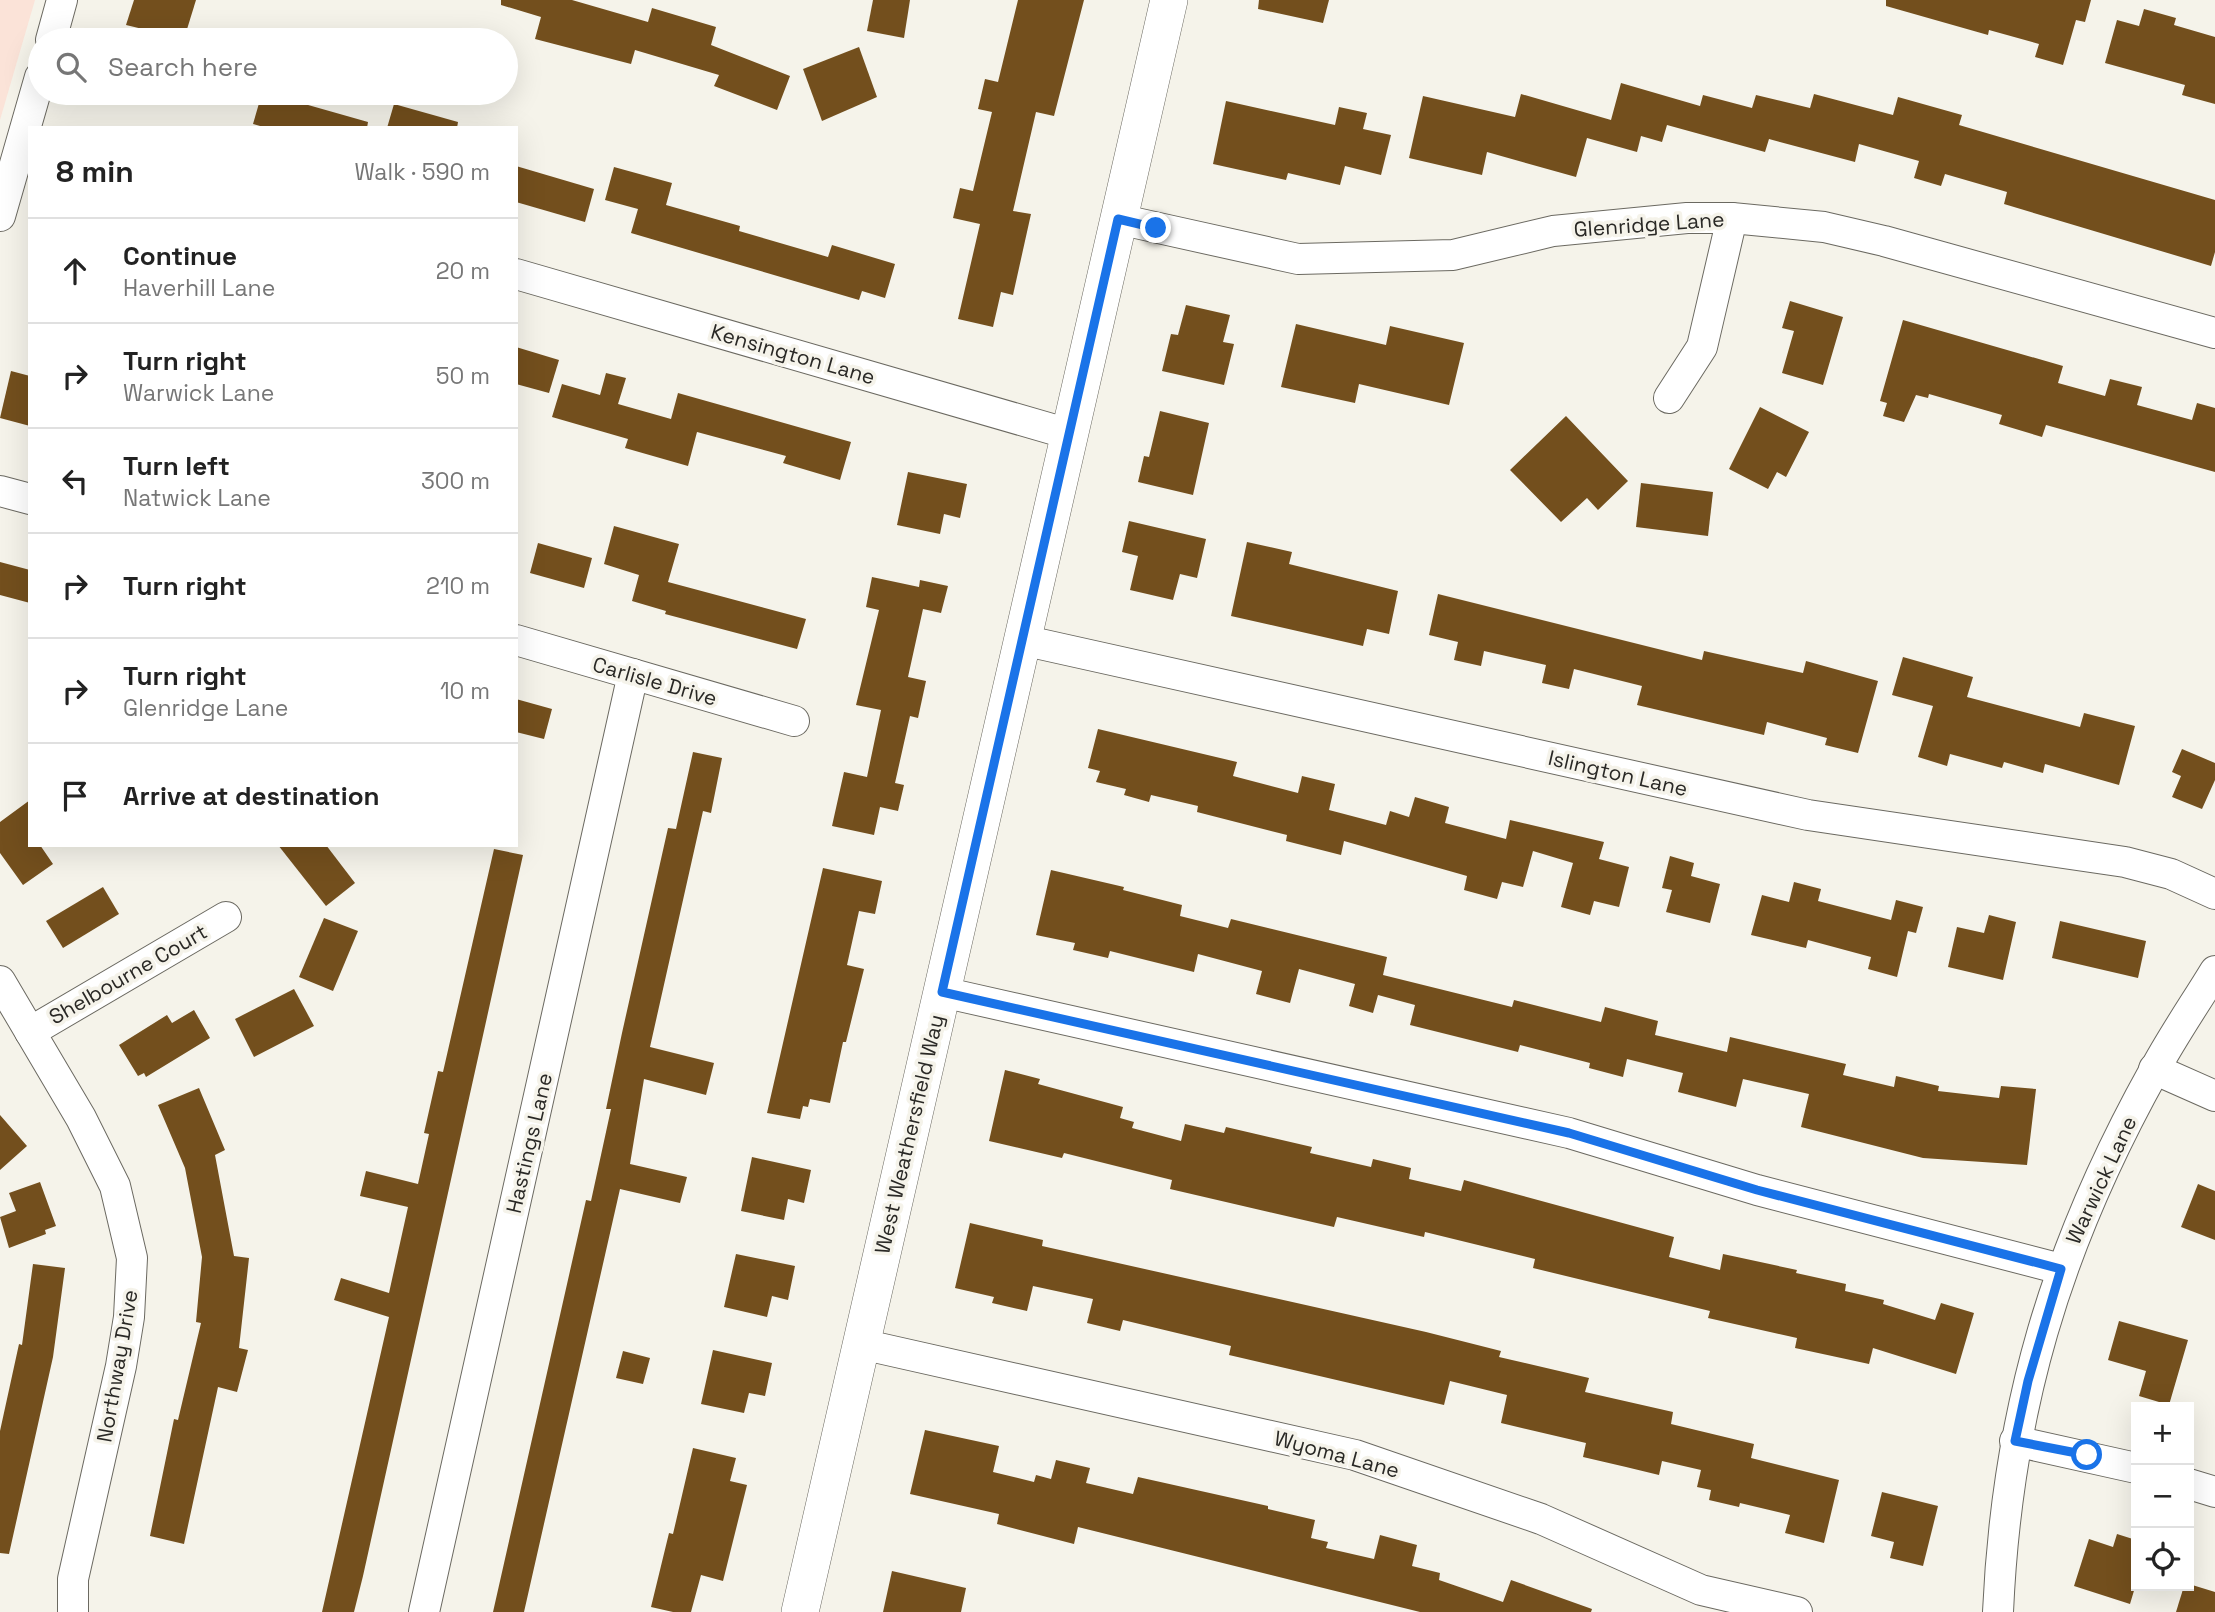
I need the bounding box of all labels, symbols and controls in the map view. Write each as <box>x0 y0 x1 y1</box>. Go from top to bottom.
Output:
search box <box>28 28 518 105</box>
icon: search <box>52 48 90 86</box>
text: Search here <box>108 50 258 84</box>
text: 8 min <box>56 152 134 191</box>
text: Walk · 590 m <box>354 157 490 187</box>
street label: Glenridge Lane <box>1573 205 1725 243</box>
route end <box>1140 212 1171 243</box>
text: Continue <box>123 239 237 273</box>
icon: ahead <box>56 252 94 290</box>
text: 20 m <box>436 256 490 286</box>
text: Haverhill Lane <box>123 273 275 303</box>
street label: Kensington Lane <box>708 318 878 390</box>
text: Turn right <box>123 344 247 378</box>
icon: right <box>56 357 94 395</box>
text: 50 m <box>436 361 490 391</box>
text: Warwick Lane <box>123 378 274 408</box>
text: Turn left <box>123 449 230 483</box>
icon: left <box>56 462 94 500</box>
text: 300 m <box>421 466 490 496</box>
text: Natwick Lane <box>123 483 271 513</box>
icon: right <box>56 567 94 605</box>
text: Turn right <box>123 569 247 603</box>
text: 210 m <box>426 571 490 601</box>
street label: Carlisle Drive <box>590 650 720 712</box>
text: Turn right <box>123 659 247 693</box>
icon: right <box>56 672 94 710</box>
text: 10 m <box>440 676 490 706</box>
text: Glenridge Lane <box>123 693 288 723</box>
street label: Islington Lane <box>1546 744 1690 802</box>
icon: arrive <box>56 777 94 815</box>
text: Arrive at destination <box>123 779 380 813</box>
street label: Shelbourne Court <box>44 918 212 1030</box>
street label: West Weathersfield Way <box>868 1012 950 1256</box>
street label: Hastings Lane <box>500 1070 558 1216</box>
street label: Warwick Lane <box>2060 1112 2142 1248</box>
street label: Northway Drive <box>90 1288 144 1444</box>
map controls <box>2131 1402 2194 1591</box>
button: + <box>2131 1402 2194 1465</box>
street label: Wyoma Lane <box>1271 1424 1403 1484</box>
route start <box>2071 1439 2102 1470</box>
button: − <box>2131 1465 2194 1528</box>
button: locate <box>2131 1528 2194 1591</box>

